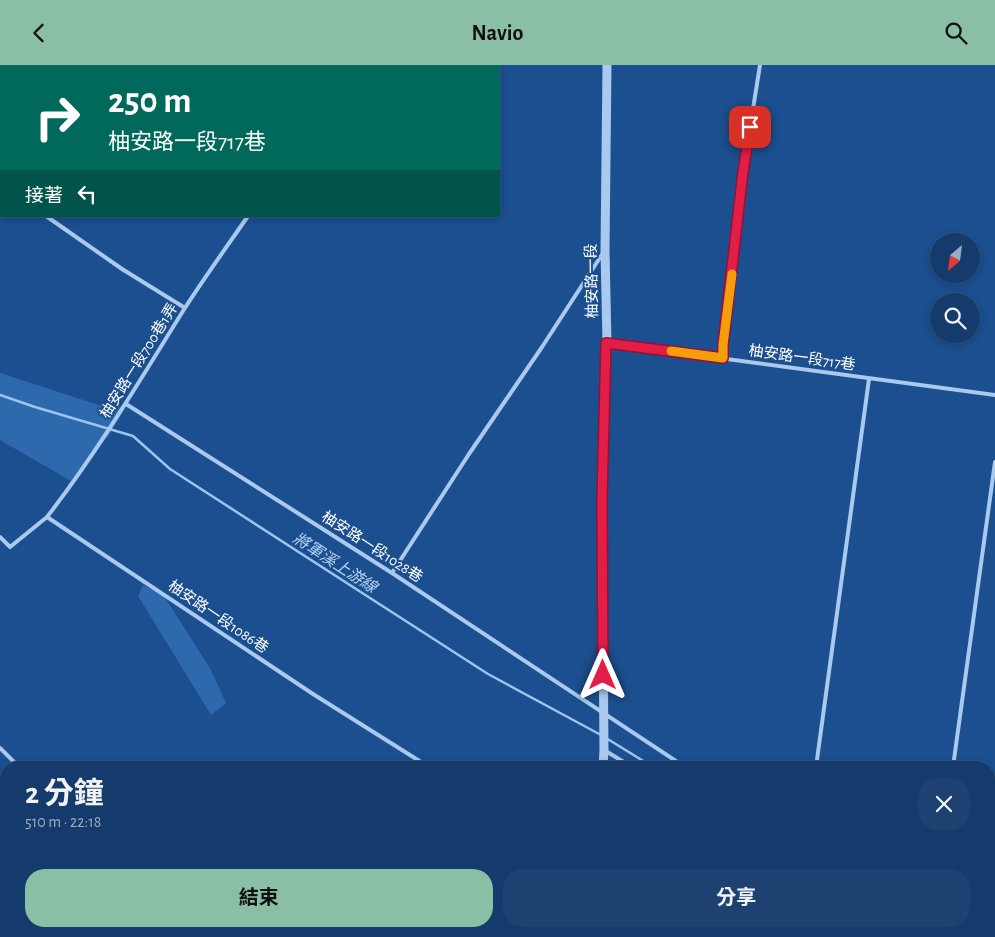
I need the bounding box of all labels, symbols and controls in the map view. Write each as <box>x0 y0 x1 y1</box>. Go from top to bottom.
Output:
icon: back <box>25 19 53 47</box>
icon: search <box>942 19 970 47</box>
text: Navio <box>472 22 523 44</box>
text: 250 m <box>108 84 191 119</box>
icon: right <box>25 85 90 150</box>
pin <box>729 106 771 148</box>
icon: arrive <box>736 113 764 141</box>
text: 柚安路一段717巷 <box>108 131 266 153</box>
icon: left <box>73 180 101 208</box>
text: 接著 <box>25 187 63 206</box>
north arrow <box>930 233 980 283</box>
map controls <box>930 233 980 343</box>
street label: 柚安路一段 <box>582 243 600 319</box>
button: search <box>930 293 980 343</box>
street label: 柚安路一段700巷1弄 <box>96 300 180 421</box>
street label: 柚安路一段717巷 <box>748 341 857 373</box>
street label: 柚安路一段1028巷 <box>319 507 426 585</box>
water label: 將軍溪上游線 <box>290 529 382 597</box>
street label: 柚安路一段1086巷 <box>165 576 272 656</box>
position arrow <box>576 648 628 700</box>
button: close <box>918 778 970 830</box>
text: 2 分鐘 <box>25 779 104 809</box>
text: 510 m · 22:18 <box>25 814 101 830</box>
button: 結束 <box>25 869 493 927</box>
button: 分享 <box>503 869 970 927</box>

